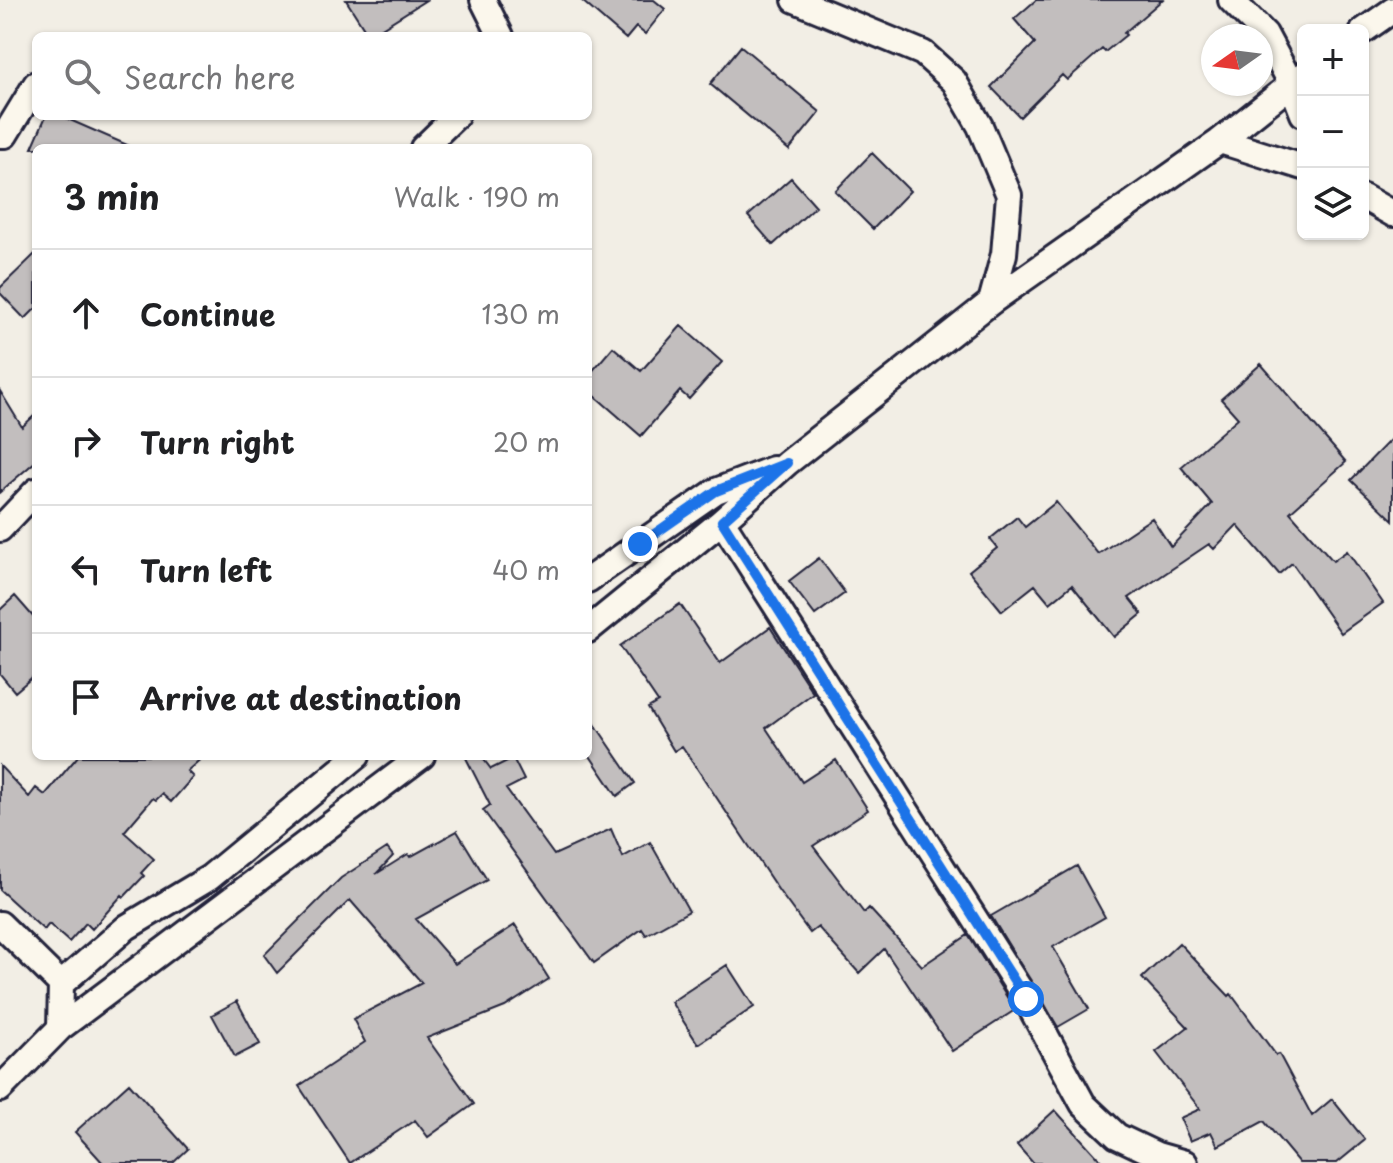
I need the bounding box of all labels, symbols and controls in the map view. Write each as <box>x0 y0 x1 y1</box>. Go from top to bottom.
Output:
north arrow <box>1201 24 1273 96</box>
map controls <box>1297 24 1369 240</box>
button: + <box>1297 24 1369 96</box>
search box <box>32 32 592 120</box>
icon: search <box>60 54 104 98</box>
text: Search here <box>124 54 296 99</box>
button: − <box>1297 96 1369 168</box>
button: layers <box>1297 168 1369 240</box>
text: 3 min <box>64 170 160 222</box>
text: Walk · 190 m <box>394 177 560 216</box>
icon: ahead <box>64 291 108 335</box>
text: Continue <box>140 291 275 336</box>
text: 130 m <box>481 294 560 333</box>
icon: right <box>64 419 108 463</box>
text: Turn right <box>140 419 295 464</box>
text: 20 m <box>493 422 560 461</box>
route end <box>622 526 658 562</box>
icon: left <box>64 547 108 591</box>
text: Turn left <box>140 547 272 592</box>
text: 40 m <box>492 550 560 589</box>
icon: arrive <box>64 675 108 719</box>
text: Arrive at destination <box>140 675 462 720</box>
route start <box>1008 981 1044 1017</box>

